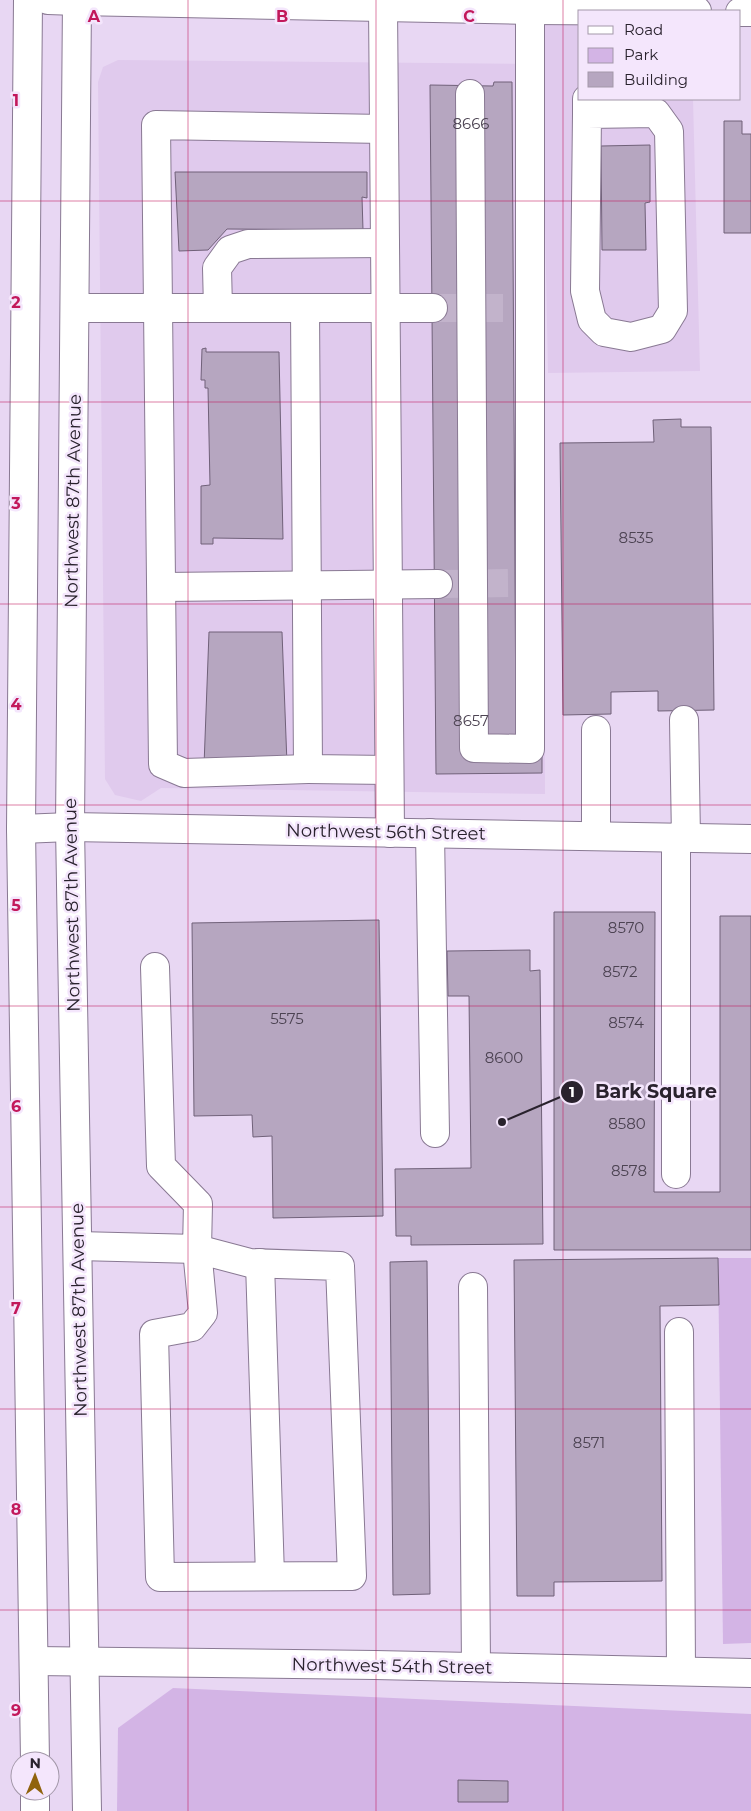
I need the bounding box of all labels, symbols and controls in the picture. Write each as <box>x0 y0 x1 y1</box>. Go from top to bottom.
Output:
text: A <box>87 7 101 26</box>
text: B <box>276 7 288 26</box>
text: C <box>463 7 475 26</box>
legend <box>578 10 741 100</box>
text: Road <box>624 20 663 39</box>
text: Park <box>624 45 658 64</box>
text: Building <box>624 70 688 89</box>
text: 1 <box>13 91 19 110</box>
house number: 8666 <box>453 114 489 133</box>
text: 2 <box>11 293 21 312</box>
street label: Northwest 87th Avenue <box>60 394 86 608</box>
text: 3 <box>10 494 21 513</box>
house number: 8535 <box>619 528 653 547</box>
text: 4 <box>10 695 22 714</box>
house number: 8657 <box>453 711 489 730</box>
street label: Northwest 87th Avenue <box>59 798 85 1012</box>
street label: Northwest 56th Street <box>286 819 486 845</box>
text: 5 <box>11 896 21 915</box>
house number: 8570 <box>608 918 644 937</box>
house number: 8572 <box>602 962 638 981</box>
house number: 5575 <box>270 1009 304 1028</box>
house number: 8574 <box>608 1013 644 1032</box>
house number: 8600 <box>485 1048 523 1067</box>
callout: Bark Square <box>560 1075 727 1109</box>
text: Bark Square <box>595 1080 717 1103</box>
text: 1 <box>569 1082 575 1101</box>
text: 6 <box>11 1097 21 1116</box>
house number: 8580 <box>608 1114 646 1133</box>
house number: 8578 <box>611 1161 647 1180</box>
street label: Northwest 87th Avenue <box>66 1203 92 1417</box>
text: 7 <box>11 1299 21 1318</box>
house number: 8571 <box>573 1433 605 1452</box>
text: 8 <box>11 1500 21 1519</box>
street label: Northwest 54th Street <box>292 1653 492 1679</box>
text: 9 <box>11 1701 21 1720</box>
north arrow <box>10 1751 60 1801</box>
text: N <box>29 1754 41 1772</box>

